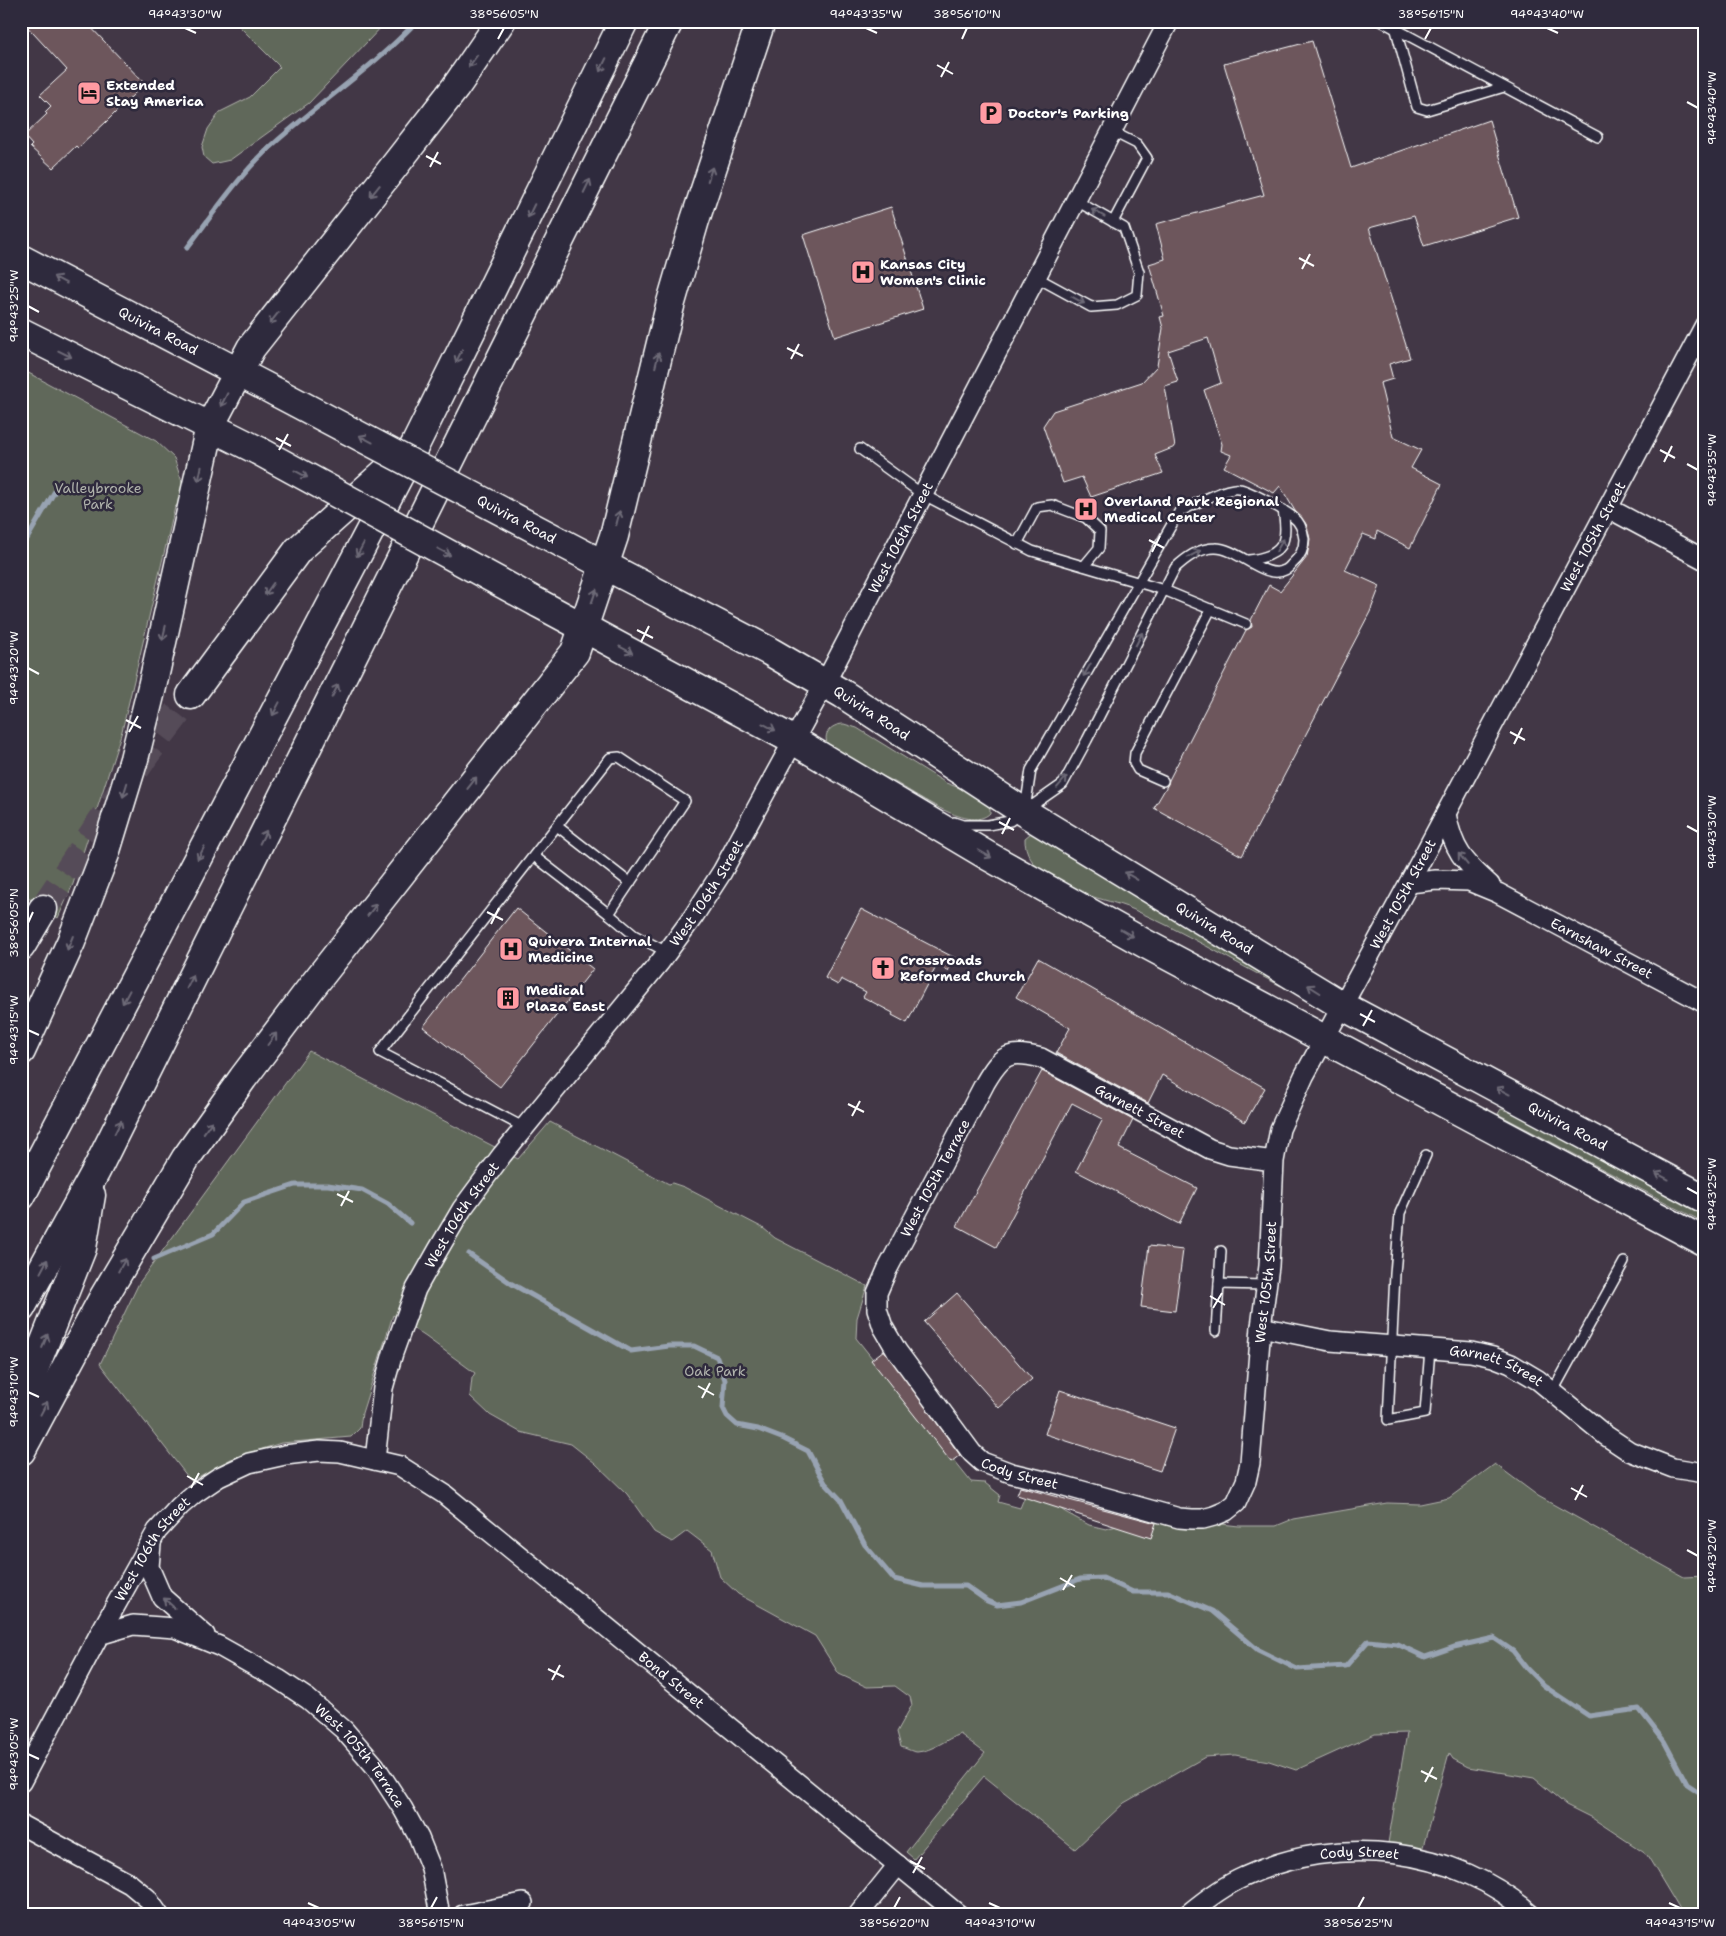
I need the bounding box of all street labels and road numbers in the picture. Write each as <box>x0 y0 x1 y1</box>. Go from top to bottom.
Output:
street label: Quivira Road <box>115 302 202 359</box>
street label: West 105th Street <box>1556 478 1629 595</box>
street label: West 106th Street <box>864 479 937 597</box>
street label: Quivira Road <box>474 491 560 548</box>
street label: Quivira Road <box>830 681 913 744</box>
street label: West 106th Street <box>665 836 747 950</box>
street label: West 105th Street <box>1366 836 1440 953</box>
street label: Quivira Road <box>1173 897 1257 958</box>
street label: Earnshaw Street <box>1547 914 1656 983</box>
street label: Garnett Street <box>1092 1080 1188 1142</box>
street label: Quivira Road <box>1525 1097 1611 1154</box>
street label: West 105th Terrace <box>896 1116 974 1240</box>
street label: West 106th Street <box>421 1158 503 1271</box>
street label: West 105th Street <box>1251 1221 1280 1344</box>
street label: Garnett Street <box>1449 1341 1547 1390</box>
street label: Cody Street <box>978 1453 1060 1493</box>
street label: West 106th Street <box>111 1492 194 1605</box>
street label: Bond Street <box>635 1648 708 1712</box>
street label: West 105th Terrace <box>311 1700 409 1811</box>
street label: Cody Street <box>1319 1842 1400 1863</box>

